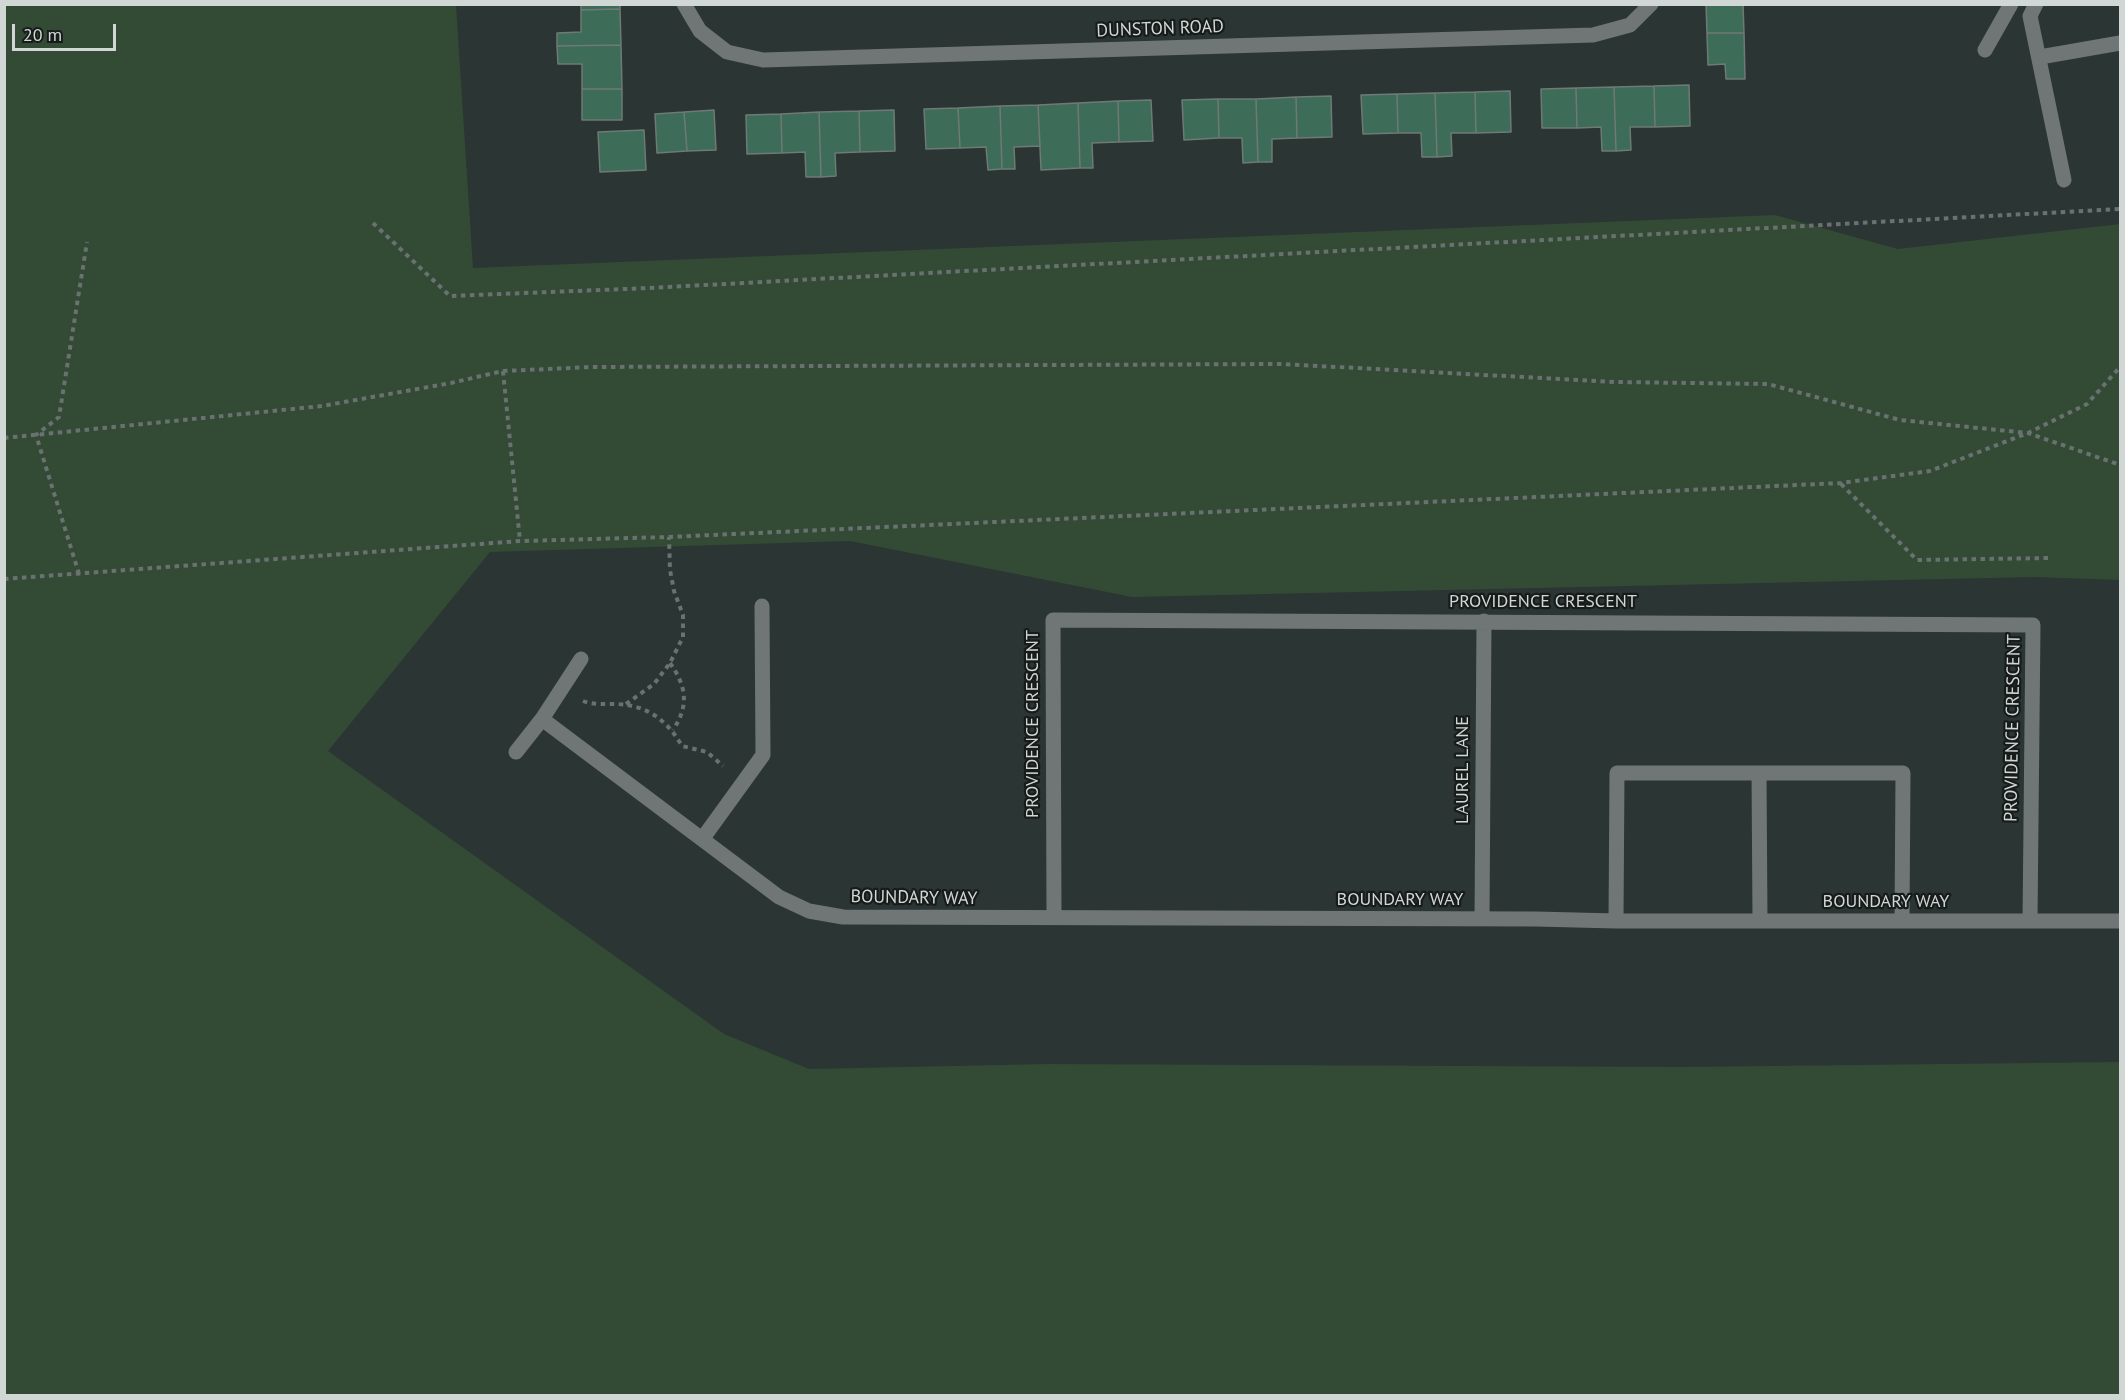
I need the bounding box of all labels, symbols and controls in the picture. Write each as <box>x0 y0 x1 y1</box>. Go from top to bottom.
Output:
scale bar <box>15 12 118 50</box>
street label: DUNSTON ROAD <box>1096 16 1224 42</box>
text: 20 m <box>23 23 62 46</box>
street label: PROVIDENCE CRESCENT <box>1449 591 1637 613</box>
street label: PROVIDENCE CRESCENT <box>1022 630 1044 818</box>
street label: PROVIDENCE CRESCENT <box>2001 634 2025 822</box>
street label: LAUREL LANE <box>1452 716 1474 824</box>
street label: BOUNDARY WAY <box>850 886 978 910</box>
street label: BOUNDARY WAY <box>1337 889 1463 911</box>
street label: BOUNDARY WAY <box>1823 891 1949 913</box>

